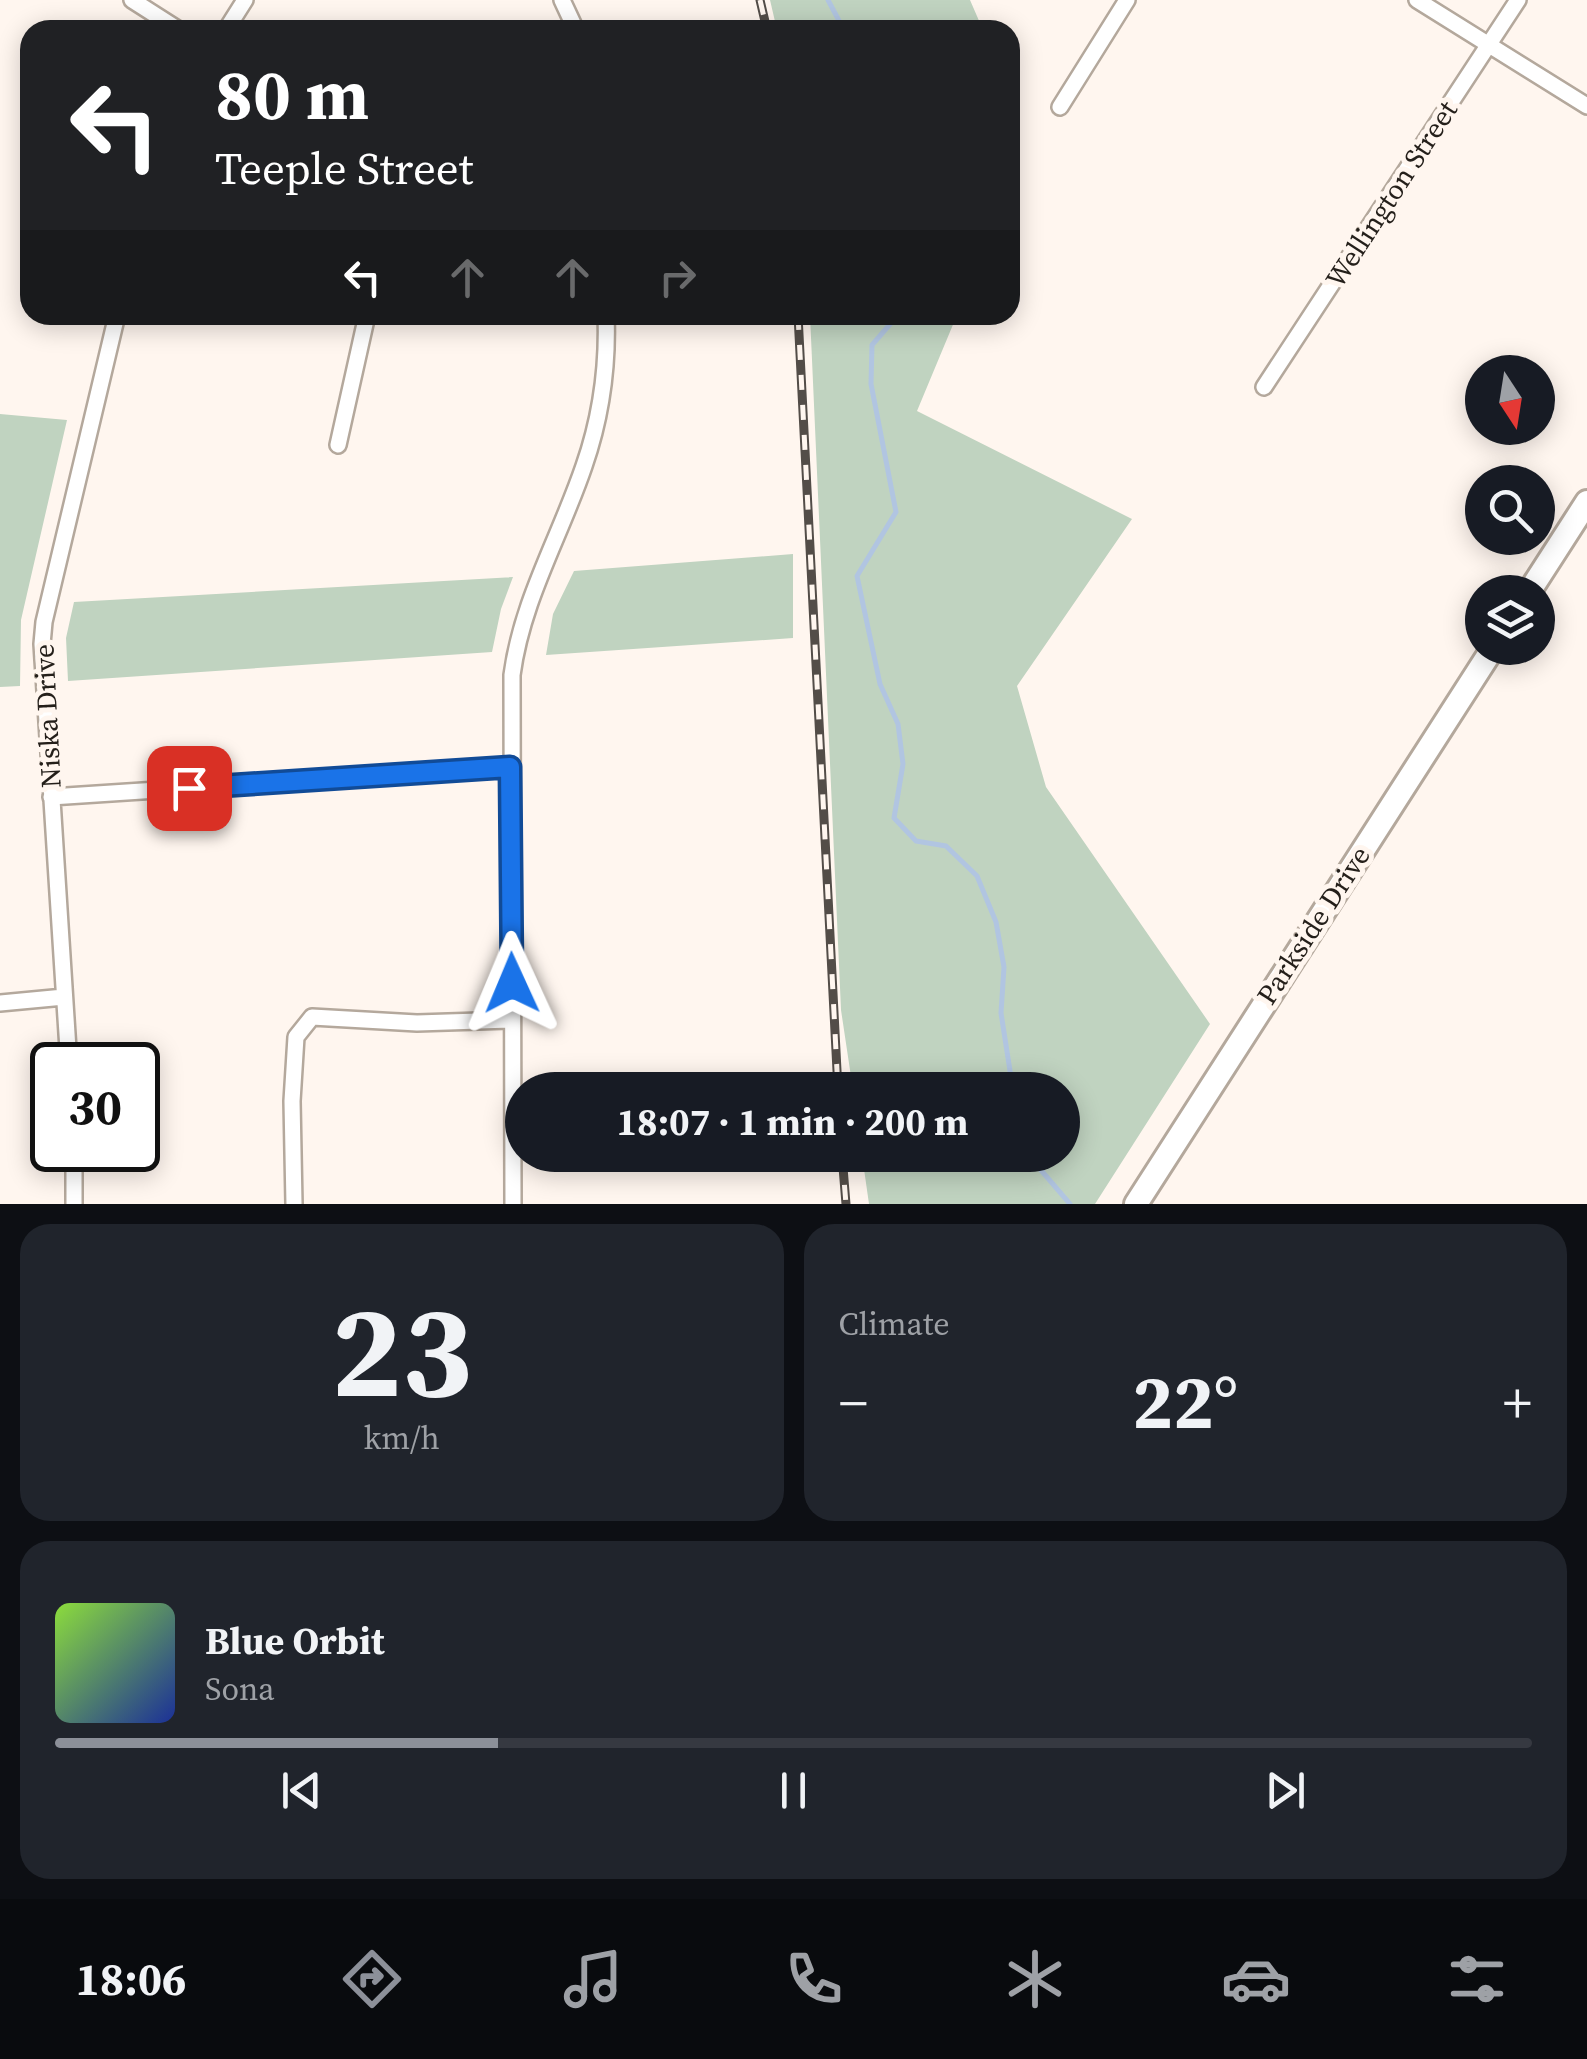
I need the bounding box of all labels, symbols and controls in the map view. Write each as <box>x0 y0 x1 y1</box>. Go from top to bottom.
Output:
text: 80 m <box>215 46 369 142</box>
icon: left <box>50 60 180 190</box>
street label: Wellington Street <box>1316 92 1466 295</box>
text: Teeple Street <box>215 137 473 199</box>
icon: left <box>335 250 390 305</box>
icon: ahead <box>440 250 495 305</box>
icon: ahead <box>545 250 600 305</box>
icon: right <box>650 250 705 305</box>
north arrow <box>1465 355 1555 445</box>
map controls <box>1465 355 1555 665</box>
button: search <box>1465 465 1555 555</box>
button: layers <box>1465 575 1555 665</box>
street label: Niska Drive <box>24 643 70 789</box>
pin <box>147 746 232 831</box>
icon: arrive <box>162 761 217 816</box>
street label: Parkside Drive <box>1248 838 1378 1012</box>
position arrow <box>460 931 564 1035</box>
speed limit sign: 30 <box>30 1042 160 1172</box>
text: 18:07 · 1 min · 200 m <box>616 1096 969 1148</box>
text: 23 <box>331 1261 472 1440</box>
text: Climate <box>839 1302 950 1346</box>
text: 22° <box>1132 1350 1238 1453</box>
text: − <box>839 1365 868 1440</box>
text: + <box>1503 1365 1532 1440</box>
text: km/h <box>364 1416 440 1460</box>
text: Blue Orbit <box>205 1615 385 1667</box>
text: Sona <box>205 1667 275 1711</box>
icon: previous <box>274 1763 329 1818</box>
icon: pause <box>766 1763 821 1818</box>
icon: next <box>1258 1763 1313 1818</box>
icon: directions <box>337 1944 407 2014</box>
icon: music <box>558 1944 628 2014</box>
icon: phone <box>779 1944 849 2014</box>
icon: climate <box>1000 1944 1070 2014</box>
icon: car <box>1221 1944 1291 2014</box>
icon: filters <box>1442 1944 1512 2014</box>
text: 18:06 <box>75 1948 186 2010</box>

